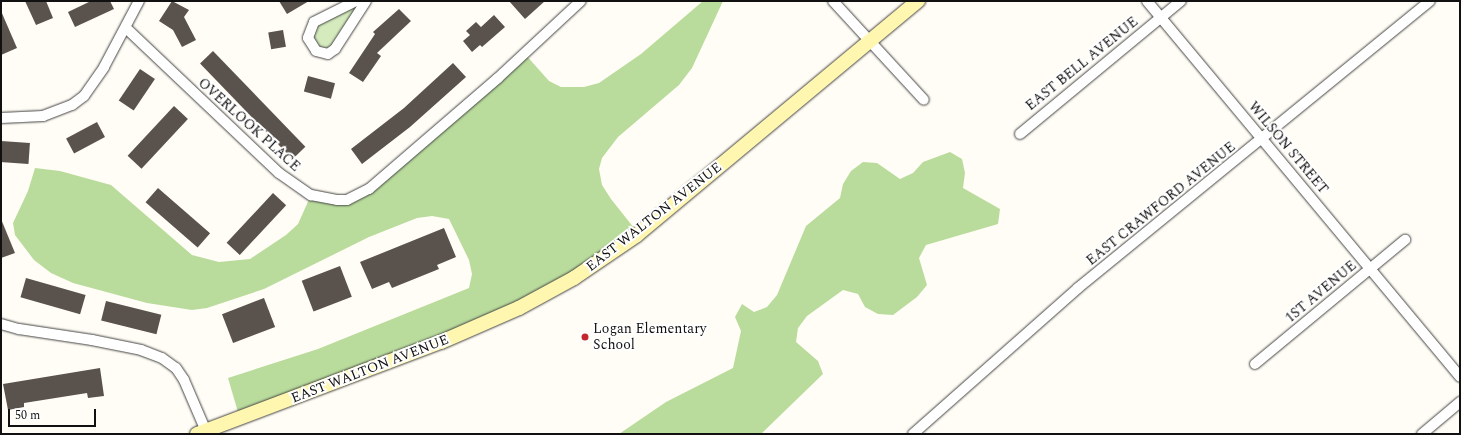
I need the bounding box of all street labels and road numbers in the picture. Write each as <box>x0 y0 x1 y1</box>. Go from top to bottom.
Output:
street label: EAST BELL AVENUE <box>1022 14 1142 114</box>
street label: OVERLOOK PLACE <box>194 75 304 175</box>
street label: WILSON STREET <box>1245 98 1331 198</box>
street label: EAST CRAWFORD AVENUE <box>1083 139 1239 269</box>
street label: EAST WALTON AVENUE <box>583 159 725 275</box>
street label: 1ST AVENUE <box>1282 257 1360 327</box>
street label: EAST WALTON AVENUE <box>289 331 451 407</box>

